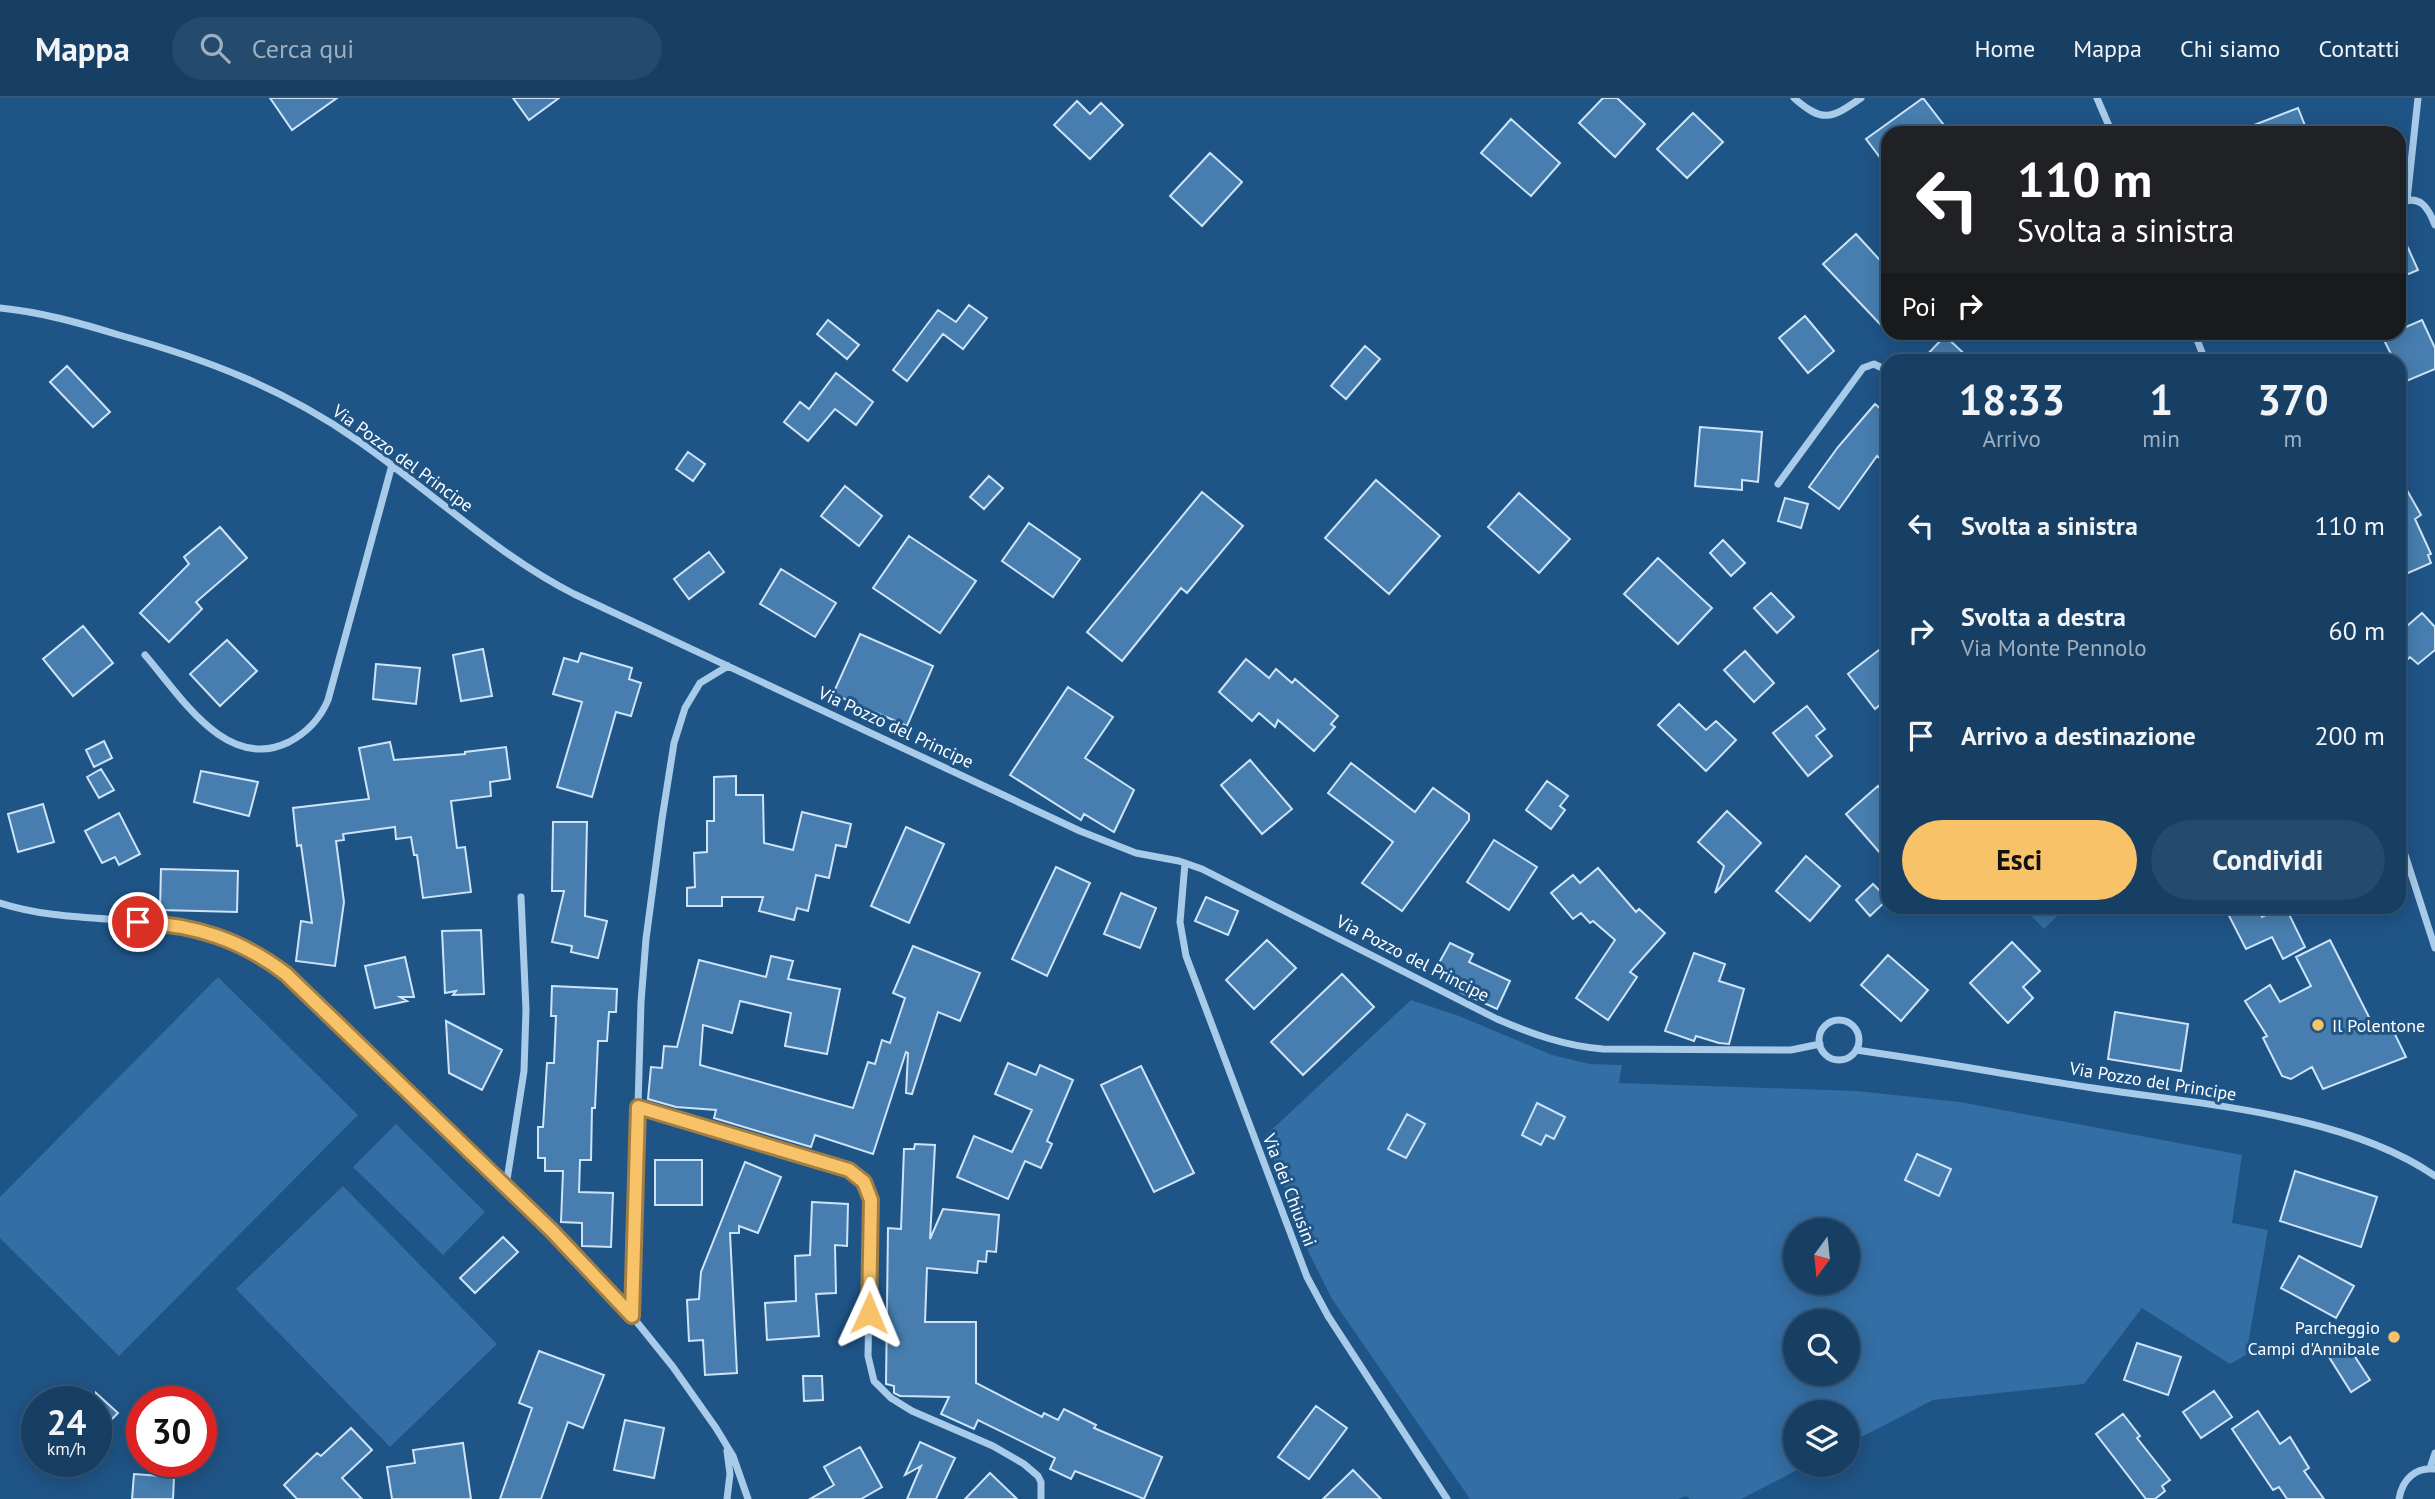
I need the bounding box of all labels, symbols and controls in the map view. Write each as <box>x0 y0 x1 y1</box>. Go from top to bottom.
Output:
search box <box>172 17 662 80</box>
text: Mappa <box>35 27 130 70</box>
icon: search <box>196 29 234 67</box>
text: Cerca qui <box>252 32 354 65</box>
text: Home <box>1974 33 2035 64</box>
text: Mappa <box>2073 33 2142 64</box>
text: Chi siamo <box>2180 33 2280 64</box>
text: Contatti <box>2318 33 2400 64</box>
text: 110 m <box>2017 147 2152 211</box>
icon: left <box>1902 154 1993 245</box>
text: Svolta a sinistra <box>2017 209 2234 251</box>
icon: right <box>1951 287 1989 325</box>
text: Poi <box>1902 290 1937 323</box>
text: 18:33 <box>1958 372 2065 427</box>
text: 1 <box>2149 372 2173 427</box>
text: 370 <box>2257 372 2329 427</box>
street label: Via Pozzo del Principe <box>327 399 478 517</box>
text: Arrivo <box>1982 424 2041 453</box>
text: min <box>2142 424 2180 453</box>
text: m <box>2284 424 2302 453</box>
icon: left <box>1902 507 1940 545</box>
text: Svolta a sinistra <box>1961 509 2138 542</box>
text: 110 m <box>2314 509 2385 542</box>
text: Svolta a destra <box>1961 600 2126 633</box>
icon: right <box>1902 612 1940 650</box>
text: 60 m <box>2329 614 2385 647</box>
text: Via Monte Pennolo <box>1961 633 2147 662</box>
street label: Via Pozzo del Principe <box>814 680 977 773</box>
icon: arrive <box>1902 717 1940 755</box>
text: Arrivo a destinazione <box>1961 719 2196 752</box>
text: 200 m <box>2314 719 2385 752</box>
button: Esci <box>1902 820 2137 900</box>
button: Condividi <box>2151 820 2385 900</box>
pin <box>108 892 168 952</box>
icon: arrive <box>119 903 157 941</box>
street label: Via Pozzo del Principe <box>1332 909 1493 1007</box>
place label: Il Polentone <box>2332 1014 2425 1037</box>
marker: Il Polentone <box>2310 1017 2326 1033</box>
street label: Via Pozzo del Principe <box>2067 1056 2238 1106</box>
street label: Via dei Chiusini <box>1258 1129 1322 1250</box>
north arrow <box>1783 1218 1860 1295</box>
map controls <box>1783 1218 1860 1477</box>
position arrow <box>832 1276 906 1350</box>
button: search <box>1783 1309 1860 1386</box>
place label: Parcheggio Campi d'Annibale <box>2248 1316 2380 1360</box>
marker: Parcheggio Campi d'Annibale <box>2386 1329 2402 1345</box>
speed limit sign: 30 <box>126 1386 217 1477</box>
text: 24 <box>47 1399 86 1445</box>
button: layers <box>1783 1400 1860 1477</box>
text: km/h <box>47 1437 86 1460</box>

